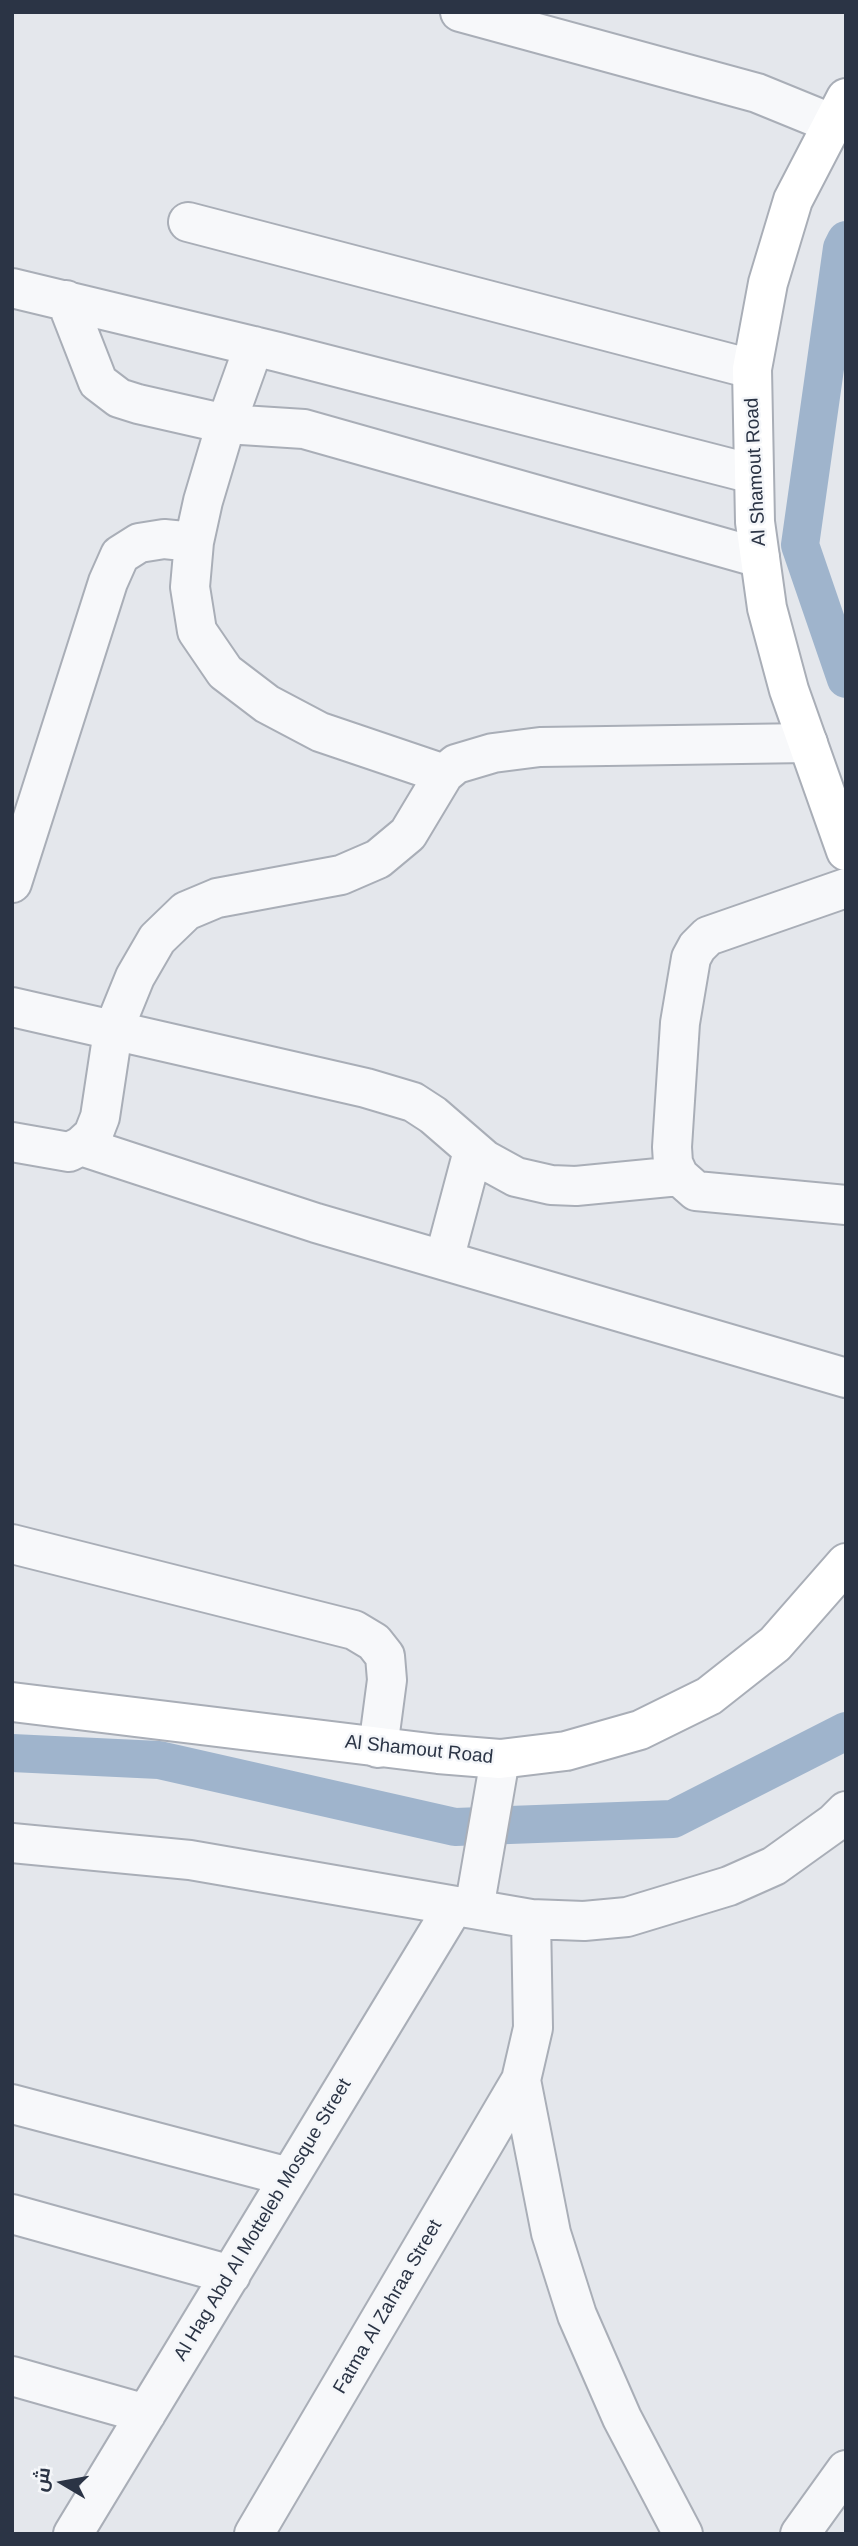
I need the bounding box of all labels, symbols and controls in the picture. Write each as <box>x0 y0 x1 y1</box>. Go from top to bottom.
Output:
street label: Al Shamout Road <box>741 397 771 547</box>
street label: Al Shamout Road <box>344 1731 494 1769</box>
street label: Al Hag Abd Al Motteleb Mosque Street <box>169 2075 357 2365</box>
street label: Fatma Al Zahraa Street <box>329 2216 447 2398</box>
north arrow <box>28 2448 98 2518</box>
text: ش <box>29 2465 54 2493</box>

